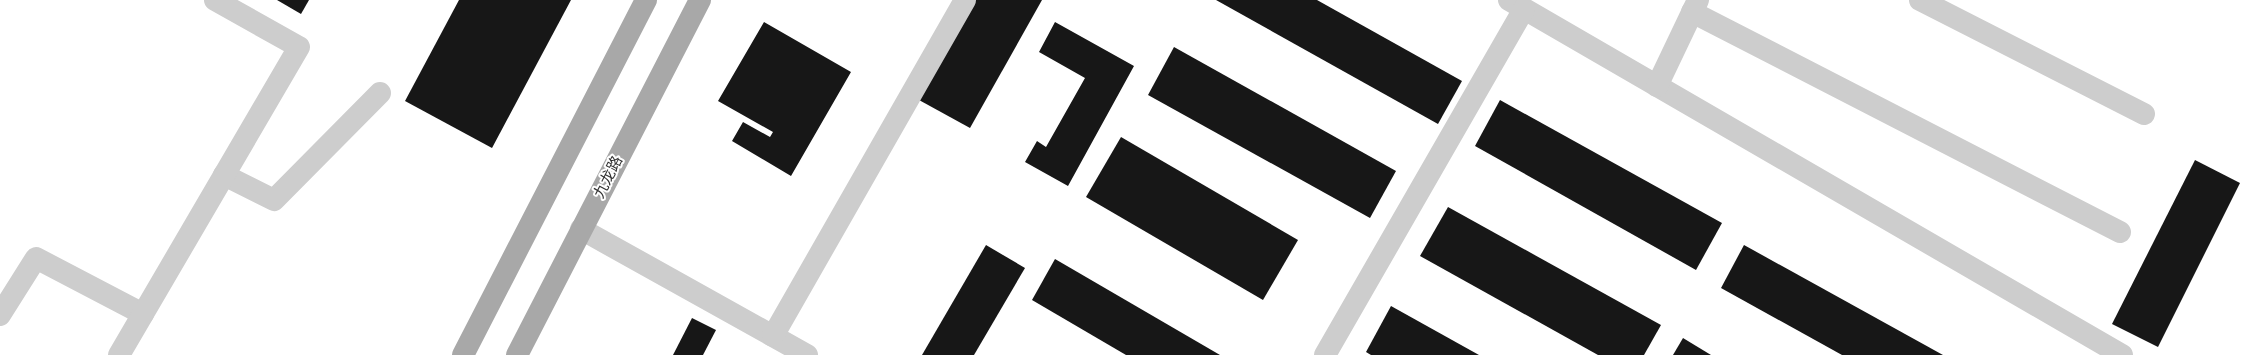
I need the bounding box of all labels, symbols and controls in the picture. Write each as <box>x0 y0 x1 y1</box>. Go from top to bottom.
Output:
street label: 九龙路 <box>588 152 628 202</box>

